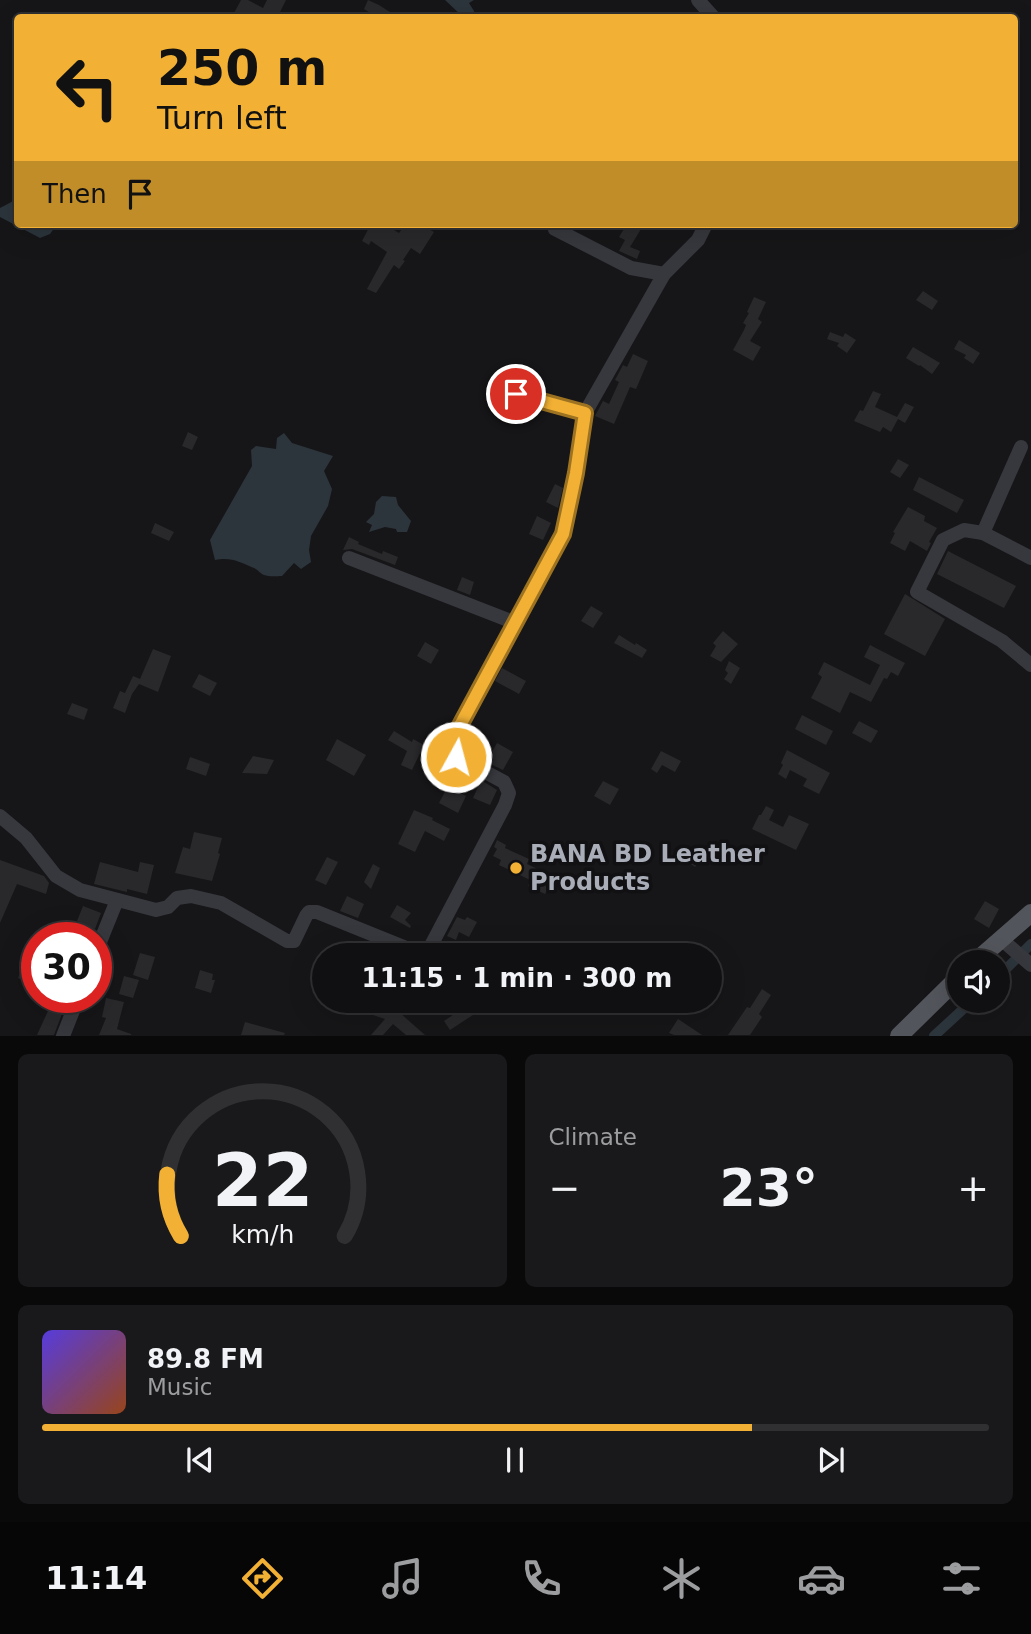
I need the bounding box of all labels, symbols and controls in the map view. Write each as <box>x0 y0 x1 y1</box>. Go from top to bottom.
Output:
text: 250 m <box>157 40 327 97</box>
icon: left <box>42 42 133 133</box>
text: Turn left <box>157 99 287 137</box>
icon: arrive <box>121 175 159 213</box>
text: Then <box>42 179 107 209</box>
pin <box>486 364 546 424</box>
icon: arrive <box>497 375 535 413</box>
position arrow <box>419 720 493 794</box>
place label: BANA BD Leather Products <box>530 840 765 896</box>
marker: BANA BD Leather Products <box>508 860 524 876</box>
speed limit sign: 30 <box>21 922 112 1013</box>
map controls <box>947 950 1010 1013</box>
button: sound <box>947 950 1010 1013</box>
text: 11:15 · 1 min · 300 m <box>362 963 672 993</box>
text: Climate <box>549 1124 637 1150</box>
text: 22 <box>212 1139 313 1224</box>
text: 23° <box>720 1158 818 1218</box>
text: − <box>549 1166 580 1210</box>
text: + <box>957 1166 989 1210</box>
text: km/h <box>231 1220 294 1249</box>
text: 89.8 FM <box>147 1344 264 1374</box>
text: Music <box>147 1374 212 1400</box>
icon: previous <box>181 1441 219 1479</box>
icon: pause <box>496 1441 534 1479</box>
icon: next <box>812 1441 850 1479</box>
icon: directions <box>238 1554 287 1603</box>
icon: music <box>378 1554 427 1603</box>
icon: phone <box>517 1554 566 1603</box>
icon: climate <box>657 1554 706 1603</box>
icon: car <box>797 1554 846 1603</box>
icon: filters <box>937 1554 986 1603</box>
text: 11:14 <box>45 1559 147 1597</box>

